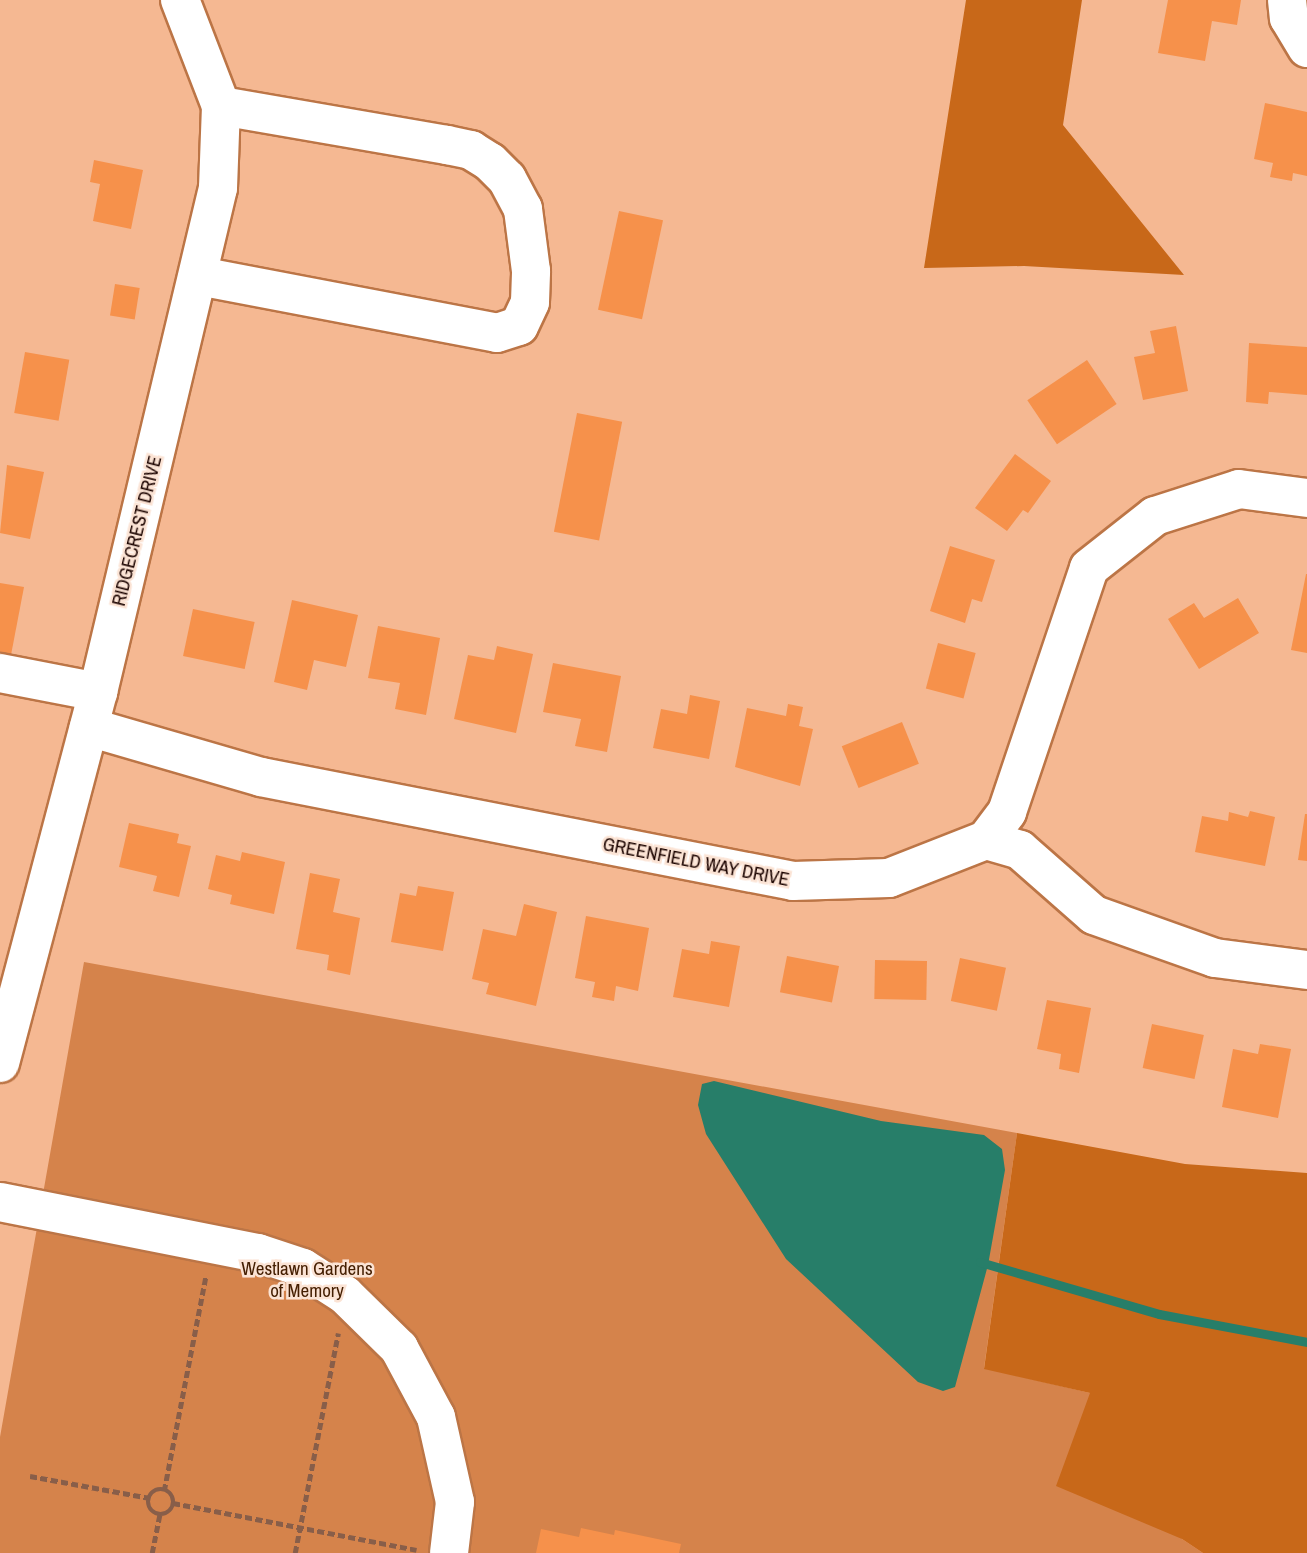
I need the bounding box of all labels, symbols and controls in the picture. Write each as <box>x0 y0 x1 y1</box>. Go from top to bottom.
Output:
street label: RIDGECREST DRIVE <box>107 453 167 609</box>
street label: GREENFIELD WAY DRIVE <box>601 833 791 891</box>
park label: Westlawn Gardens of Memory <box>241 1258 373 1302</box>

